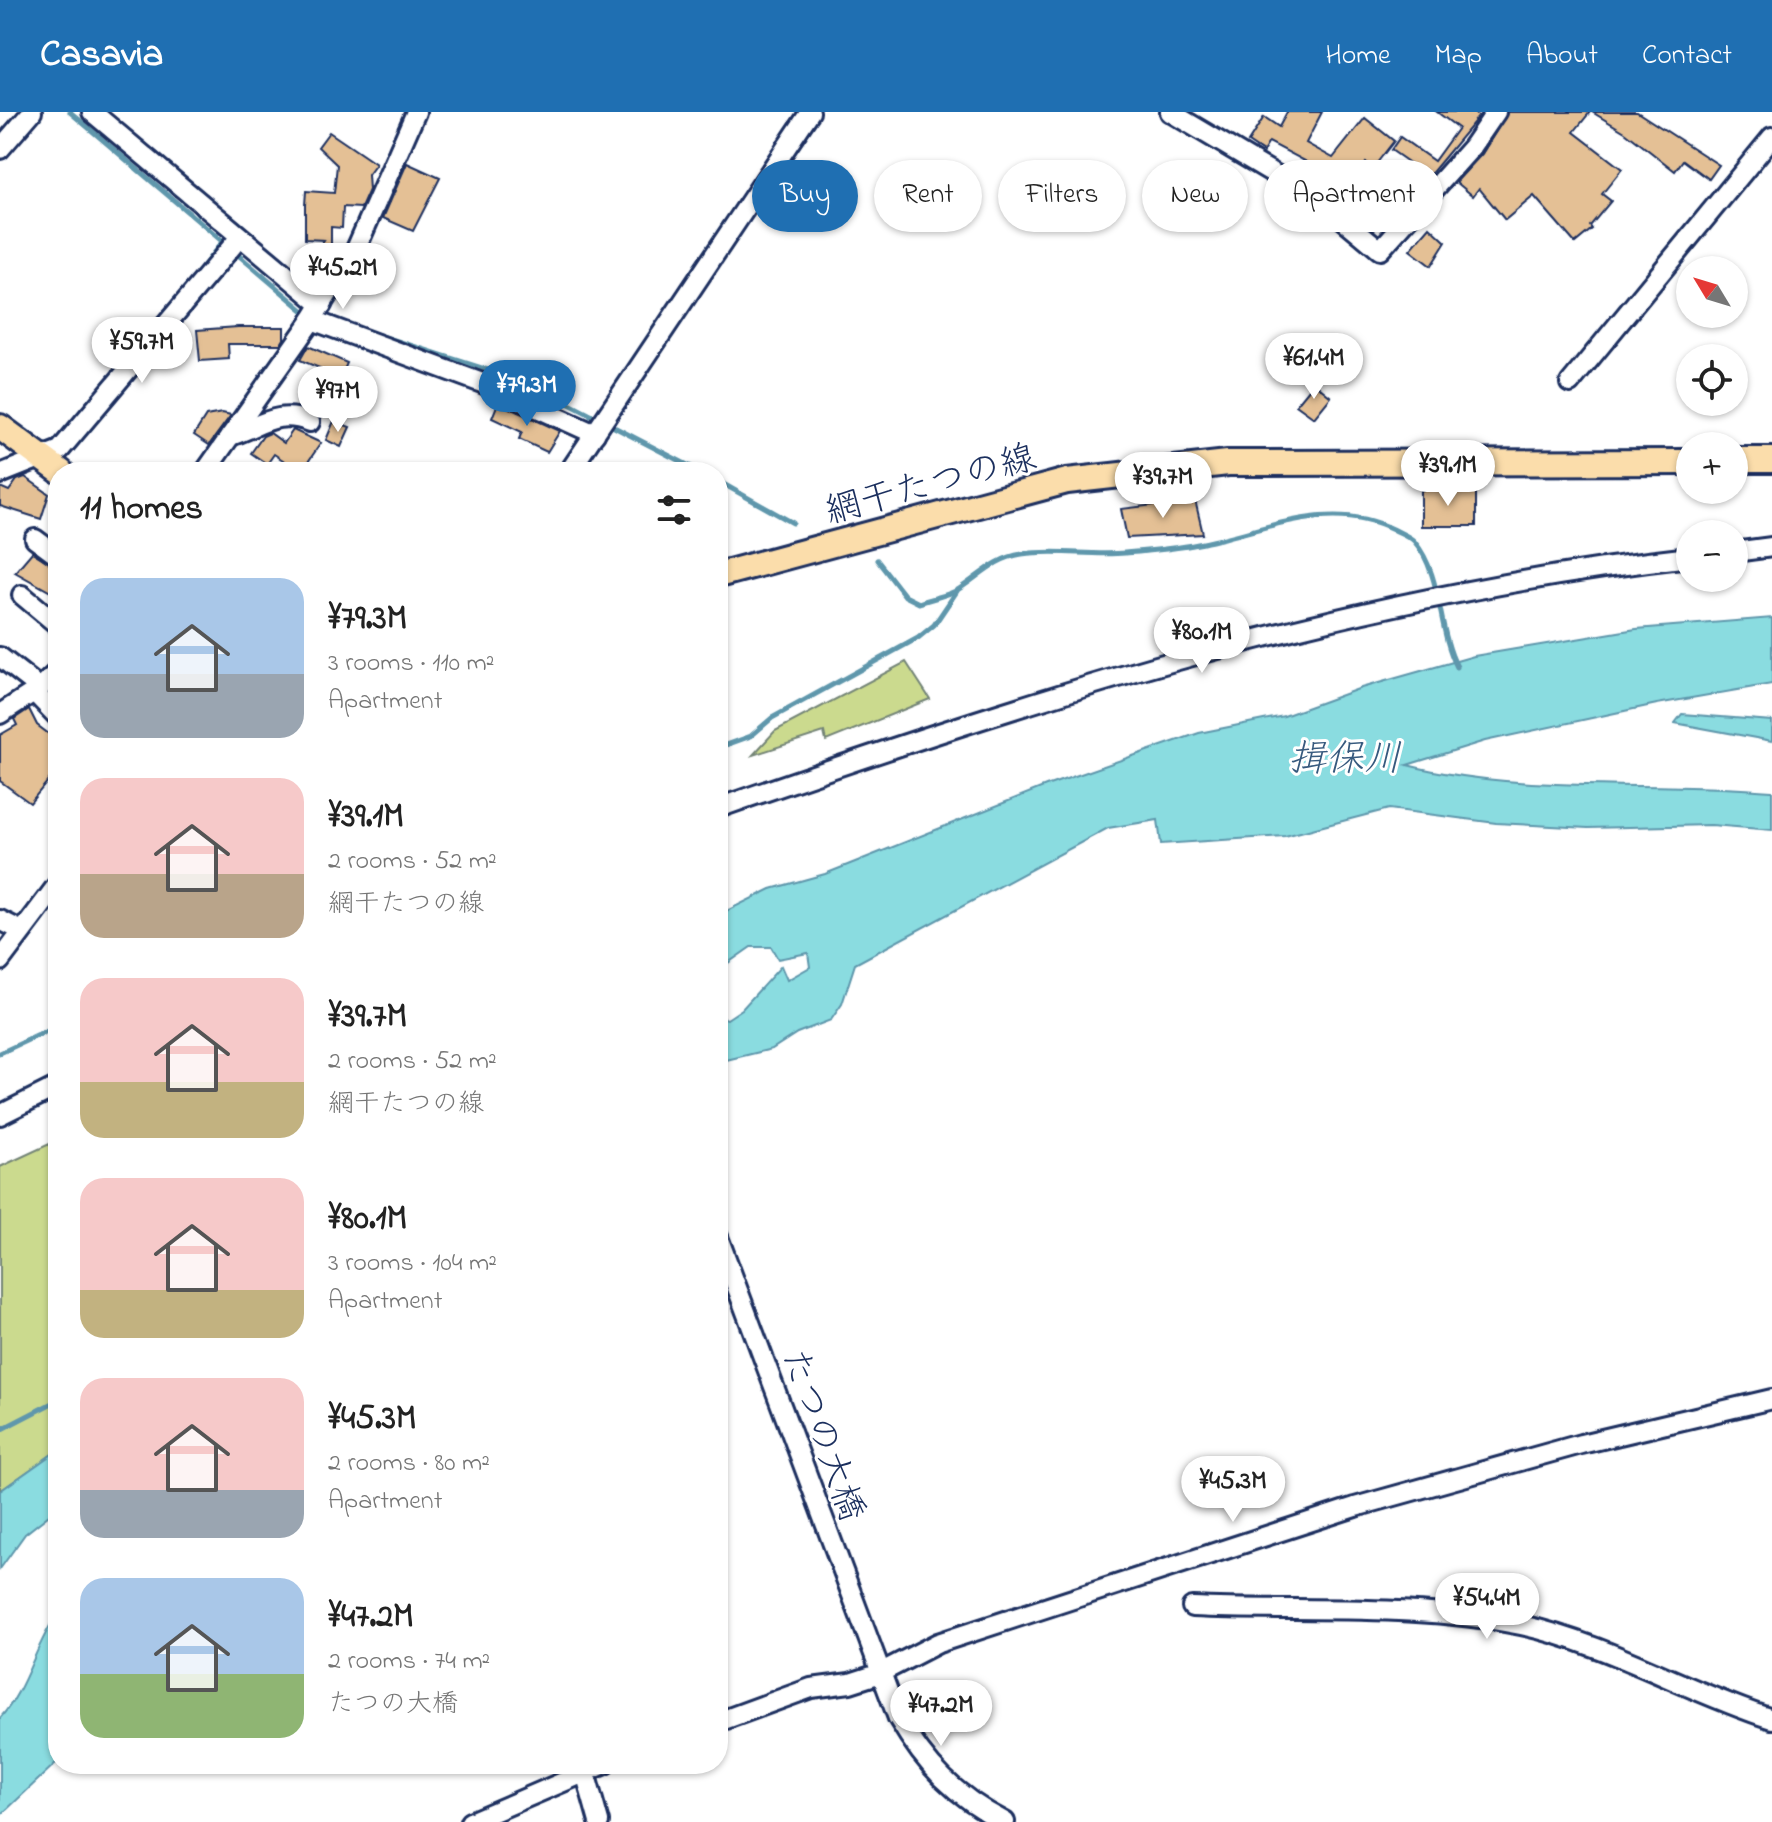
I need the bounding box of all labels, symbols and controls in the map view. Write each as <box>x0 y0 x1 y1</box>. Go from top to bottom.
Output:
text: Casavia <box>40 28 163 84</box>
text: Home <box>1325 36 1391 77</box>
text: Map <box>1435 36 1482 77</box>
text: About <box>1526 36 1598 77</box>
text: Contact <box>1642 36 1732 77</box>
chip: Buy <box>752 160 858 232</box>
chip: Rent <box>874 160 982 232</box>
chip: Filters <box>998 160 1126 232</box>
chip: New <box>1142 160 1248 232</box>
chip: Apartment <box>1264 160 1443 232</box>
pin: ¥45.2M <box>278 243 408 311</box>
text: ¥45.2M <box>308 250 378 288</box>
north arrow <box>1676 256 1748 328</box>
map controls <box>1676 256 1748 592</box>
pin: ¥59.7M <box>77 317 207 385</box>
text: ¥59.7M <box>110 324 174 362</box>
pin: ¥61.4M <box>1249 333 1379 401</box>
text: ¥61.4M <box>1283 340 1345 378</box>
button: locate <box>1676 344 1748 416</box>
pin: ¥79.3M <box>462 360 592 428</box>
pin: ¥97M <box>291 366 385 434</box>
text: ¥79.3M <box>497 367 557 405</box>
text: ¥97M <box>316 373 360 411</box>
button: + <box>1676 432 1748 504</box>
street label: 網干たつの線 <box>820 433 1042 540</box>
pin: ¥39.1M <box>1383 440 1513 508</box>
text: ¥39.1M <box>1419 447 1477 485</box>
pin: ¥39.7M <box>1098 452 1228 520</box>
text: ¥39.7M <box>1133 459 1193 497</box>
text: 11 homes <box>80 485 203 535</box>
icon: filters <box>652 488 696 532</box>
button: − <box>1676 520 1748 592</box>
text: ¥79.3M <box>328 595 407 645</box>
pin: ¥80.1M <box>1137 607 1267 675</box>
icon: home <box>144 610 240 706</box>
text: ¥80.1M <box>1172 614 1232 652</box>
text: 3 rooms · 110 m² <box>328 645 494 683</box>
text: Apartment <box>328 683 442 721</box>
water label: 揖保川 <box>1288 733 1402 789</box>
text: ¥39.1M <box>328 793 404 843</box>
icon: home <box>144 810 240 906</box>
text: 2 rooms · 52 m² <box>328 843 497 881</box>
text: 網干たつの線 <box>328 886 484 924</box>
text: ¥39.7M <box>328 993 407 1043</box>
icon: home <box>144 1010 240 1106</box>
text: 2 rooms · 52 m² <box>328 1043 497 1081</box>
text: 網干たつの線 <box>328 1086 484 1124</box>
text: ¥80.1M <box>328 1195 407 1245</box>
icon: home <box>144 1210 240 1306</box>
text: 3 rooms · 104 m² <box>328 1245 497 1283</box>
text: Apartment <box>328 1283 442 1321</box>
street label: たつの大橋 <box>765 1342 876 1529</box>
text: ¥45.3M <box>328 1395 416 1445</box>
icon: home <box>144 1410 240 1506</box>
text: 2 rooms · 80 m² <box>328 1445 490 1483</box>
pin: ¥45.3M <box>1168 1456 1298 1524</box>
text: ¥45.3M <box>1199 1463 1267 1501</box>
text: Apartment <box>328 1483 442 1521</box>
pin: ¥54.4M <box>1422 1573 1552 1641</box>
text: ¥54.4M <box>1453 1580 1521 1618</box>
text: ¥47.2M <box>328 1593 414 1643</box>
icon: home <box>144 1610 240 1706</box>
text: 2 rooms · 74 m² <box>328 1643 490 1681</box>
pin: ¥47.2M <box>876 1680 1006 1748</box>
text: たつの大橋 <box>328 1686 458 1724</box>
text: ¥47.2M <box>908 1687 974 1725</box>

